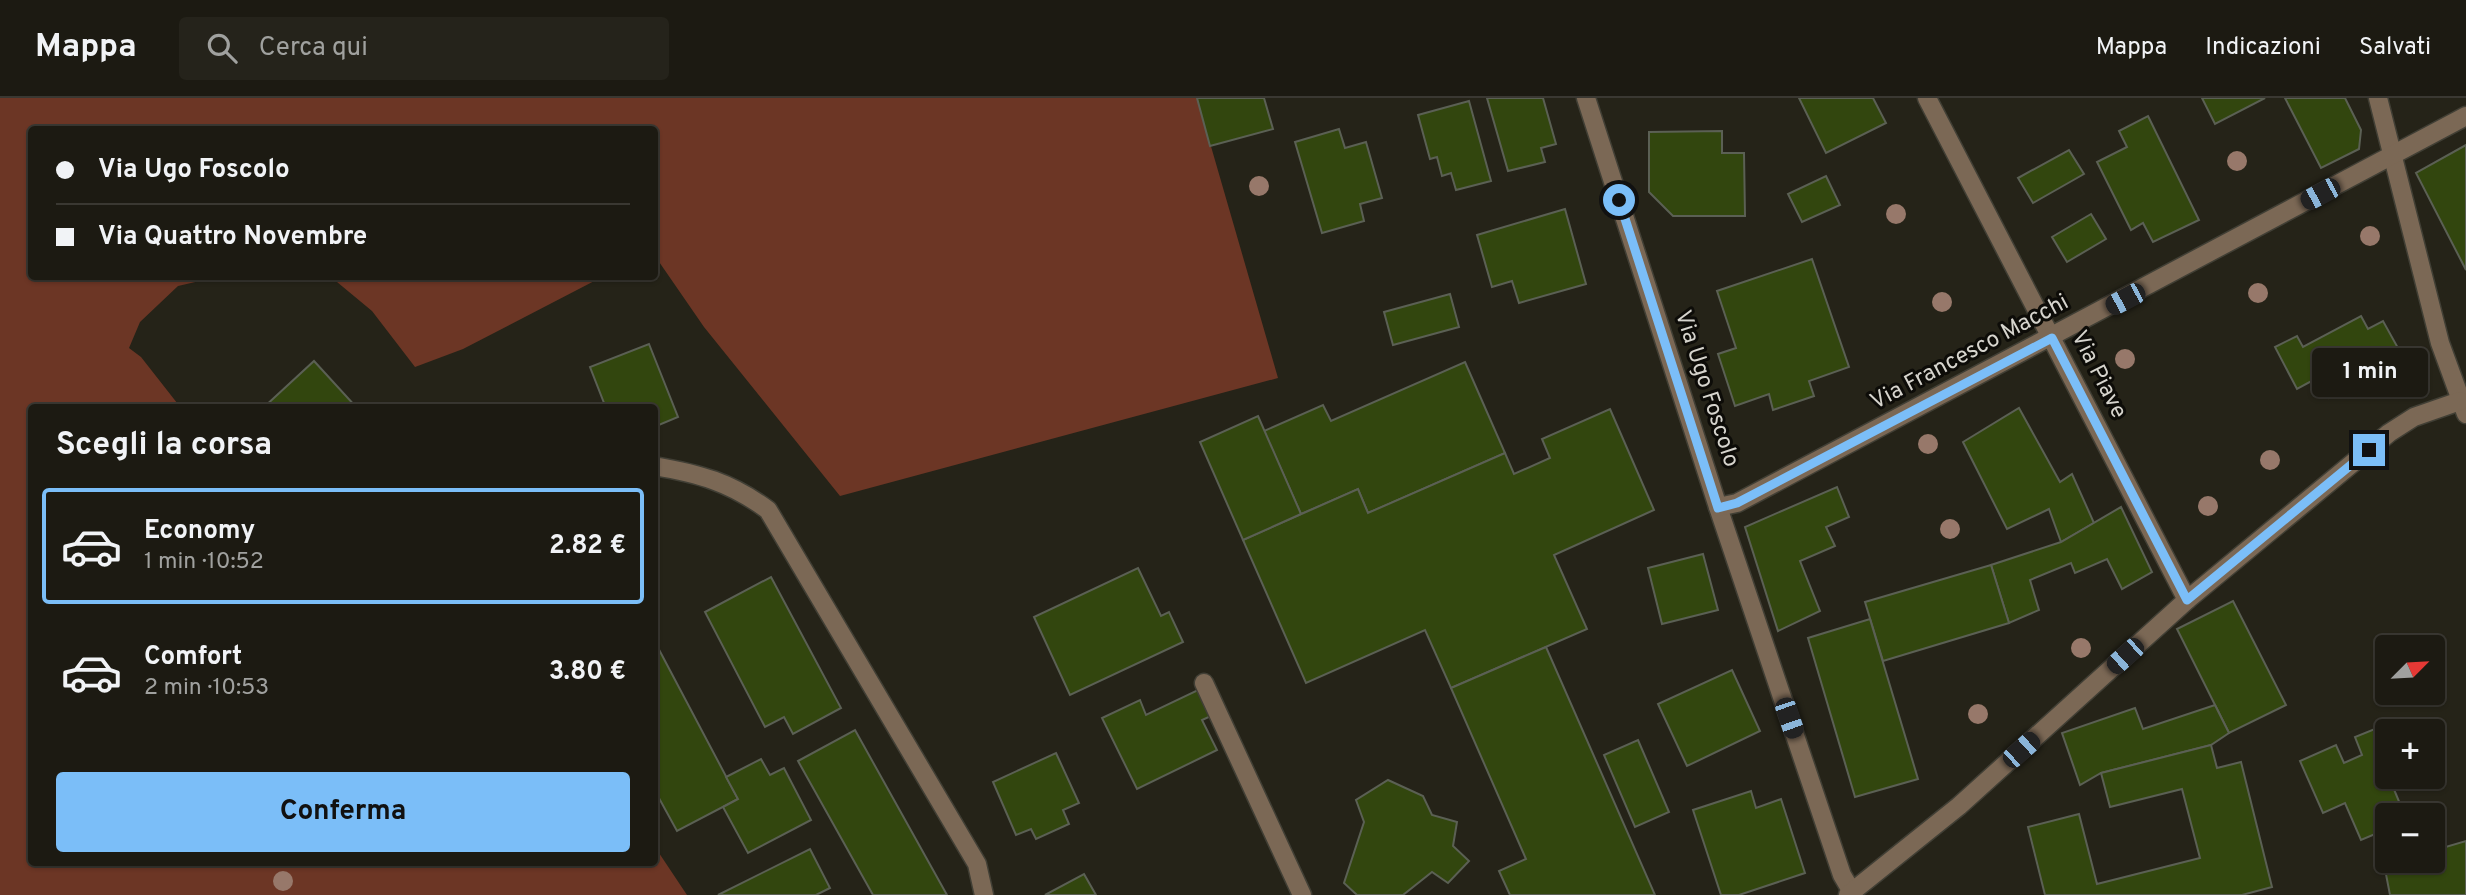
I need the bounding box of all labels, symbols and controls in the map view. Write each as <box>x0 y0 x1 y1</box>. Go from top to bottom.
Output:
search box <box>179 17 669 80</box>
text: Mappa <box>35 27 137 69</box>
icon: search <box>203 29 241 67</box>
text: Cerca qui <box>259 32 368 65</box>
text: Mappa <box>2096 33 2167 63</box>
text: Indicazioni <box>2205 33 2321 63</box>
text: Salvati <box>2359 33 2431 63</box>
text: Via Ugo Foscolo <box>98 154 290 187</box>
car <box>2297 175 2344 213</box>
route start <box>1603 184 1635 216</box>
text: Via Quattro Novembre <box>98 221 367 254</box>
car <box>2102 280 2149 318</box>
street label: Via Francesco Macchi <box>1866 288 2074 418</box>
street label: Via Ugo Foscolo <box>1667 307 1745 471</box>
street label: Via Piave <box>2064 326 2132 424</box>
callout: 1 min <box>2311 348 2427 398</box>
text: 1 min <box>2342 358 2398 387</box>
text: Scegli la corsa <box>56 426 272 466</box>
route end <box>2353 434 2385 466</box>
icon: car <box>60 515 123 578</box>
text: Economy <box>144 515 255 548</box>
text: 2.82 € <box>549 530 626 563</box>
text: 1 min · 10:52 <box>144 548 264 577</box>
car <box>2103 634 2148 678</box>
north arrow <box>2375 635 2445 705</box>
map controls <box>2375 635 2445 873</box>
icon: car <box>60 641 123 704</box>
text: Comfort <box>144 641 242 674</box>
text: 3.80 € <box>549 656 626 689</box>
text: 2 min · 10:53 <box>144 674 269 703</box>
car <box>1773 695 1806 741</box>
button: + <box>2375 719 2445 789</box>
car <box>1999 728 2044 772</box>
button: Conferma <box>56 772 630 852</box>
button: − <box>2375 803 2445 873</box>

